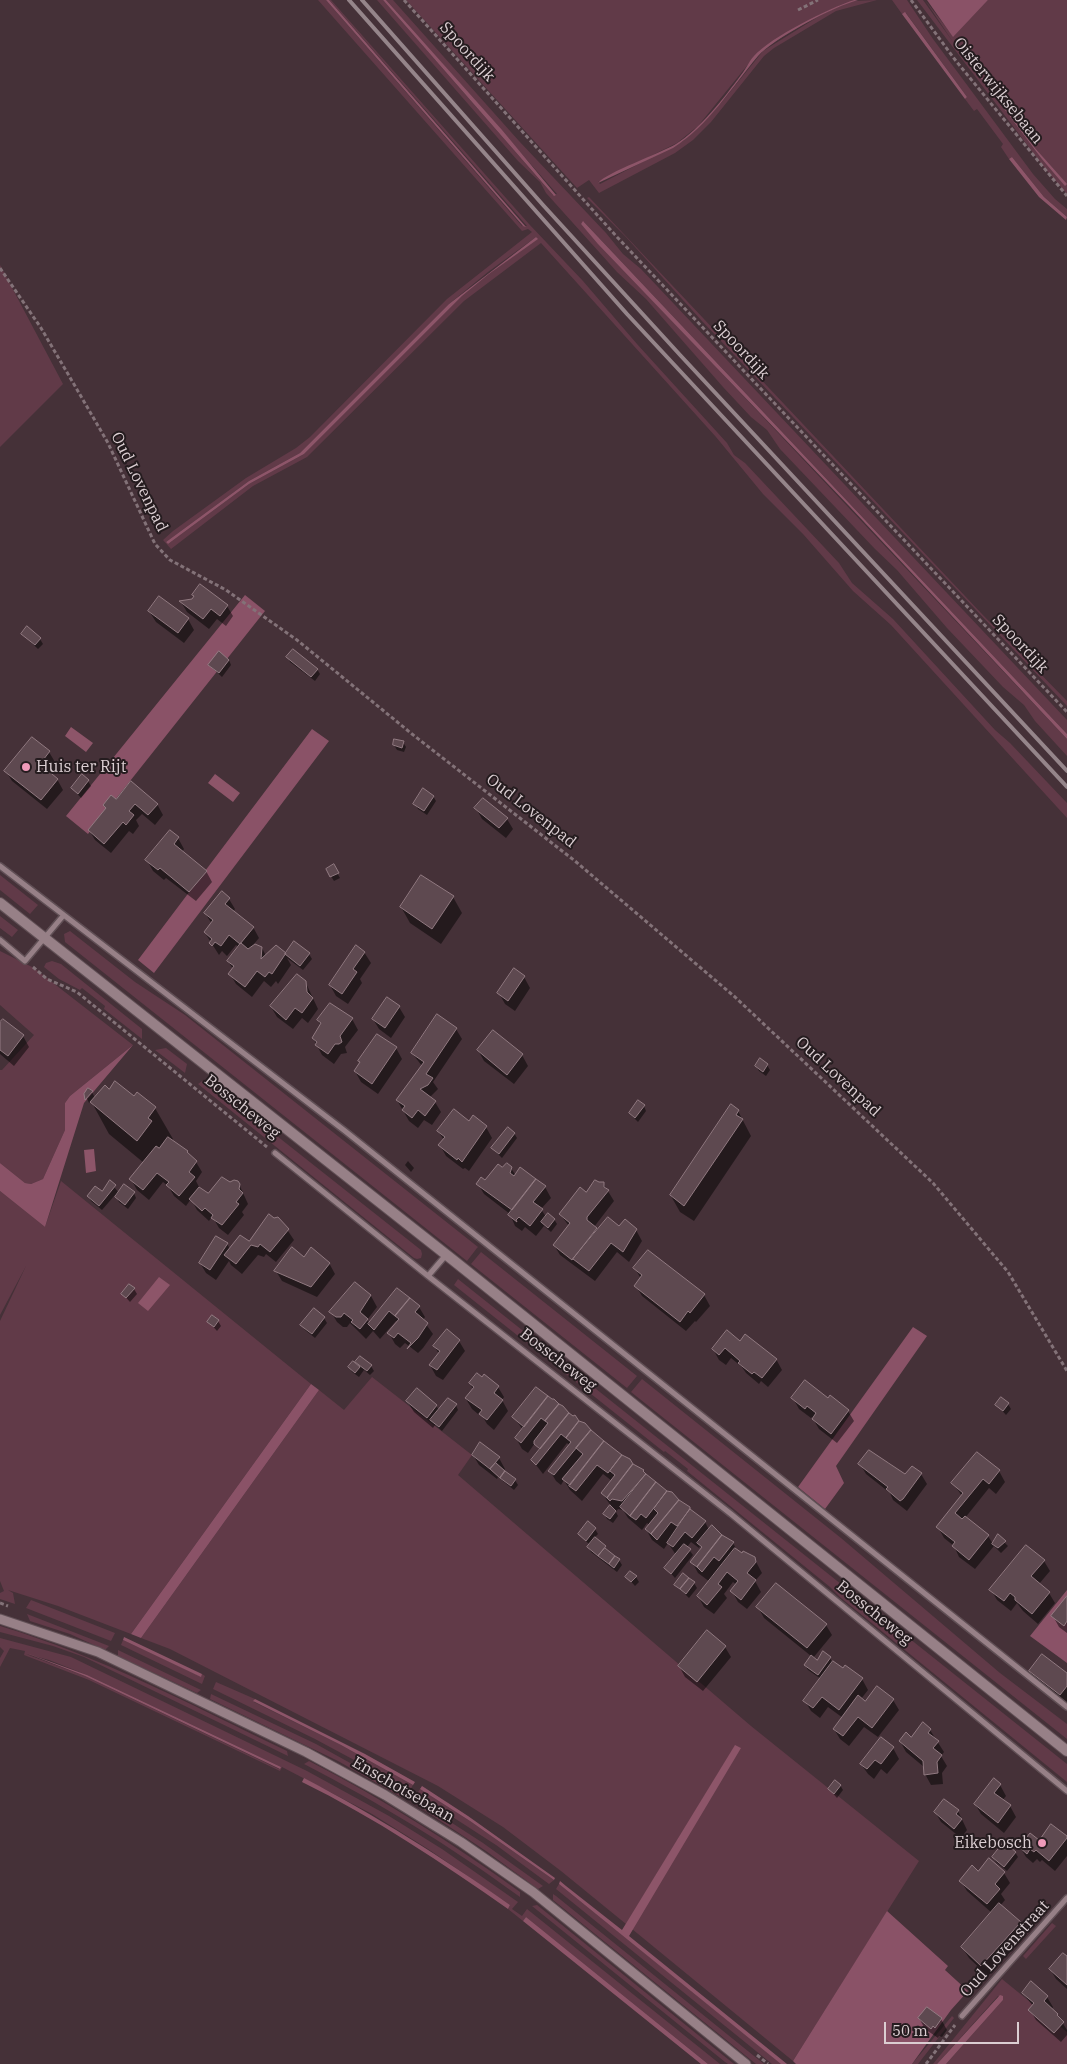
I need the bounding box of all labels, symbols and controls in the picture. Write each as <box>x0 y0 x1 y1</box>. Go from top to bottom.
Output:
street label: Spoordijk <box>435 18 499 86</box>
street label: Oisterwijksebaan <box>949 34 1047 148</box>
street label: Spoordijk <box>709 317 773 383</box>
street label: Oud Lovenpad <box>107 429 171 535</box>
street label: Spoordijk <box>988 611 1052 677</box>
place label: Huis ter Rijt <box>36 757 126 777</box>
marker: Huis ter Rijt <box>20 761 32 773</box>
street label: Oud Lovenpad <box>482 770 580 852</box>
street label: Oud Lovenpad <box>792 1033 884 1121</box>
street label: Bosscheweg <box>200 1071 284 1143</box>
street label: Bosscheweg <box>516 1324 600 1396</box>
street label: Bosscheweg <box>832 1577 916 1649</box>
street label: Enschotsebaan <box>348 1753 458 1827</box>
place label: Eikebosch <box>954 1833 1032 1853</box>
marker: Eikebosch <box>1036 1837 1048 1849</box>
street label: Oud Lovenstraat <box>956 1897 1054 2001</box>
scale bar <box>887 2012 1022 2044</box>
text: 50 m <box>892 2021 928 2040</box>

